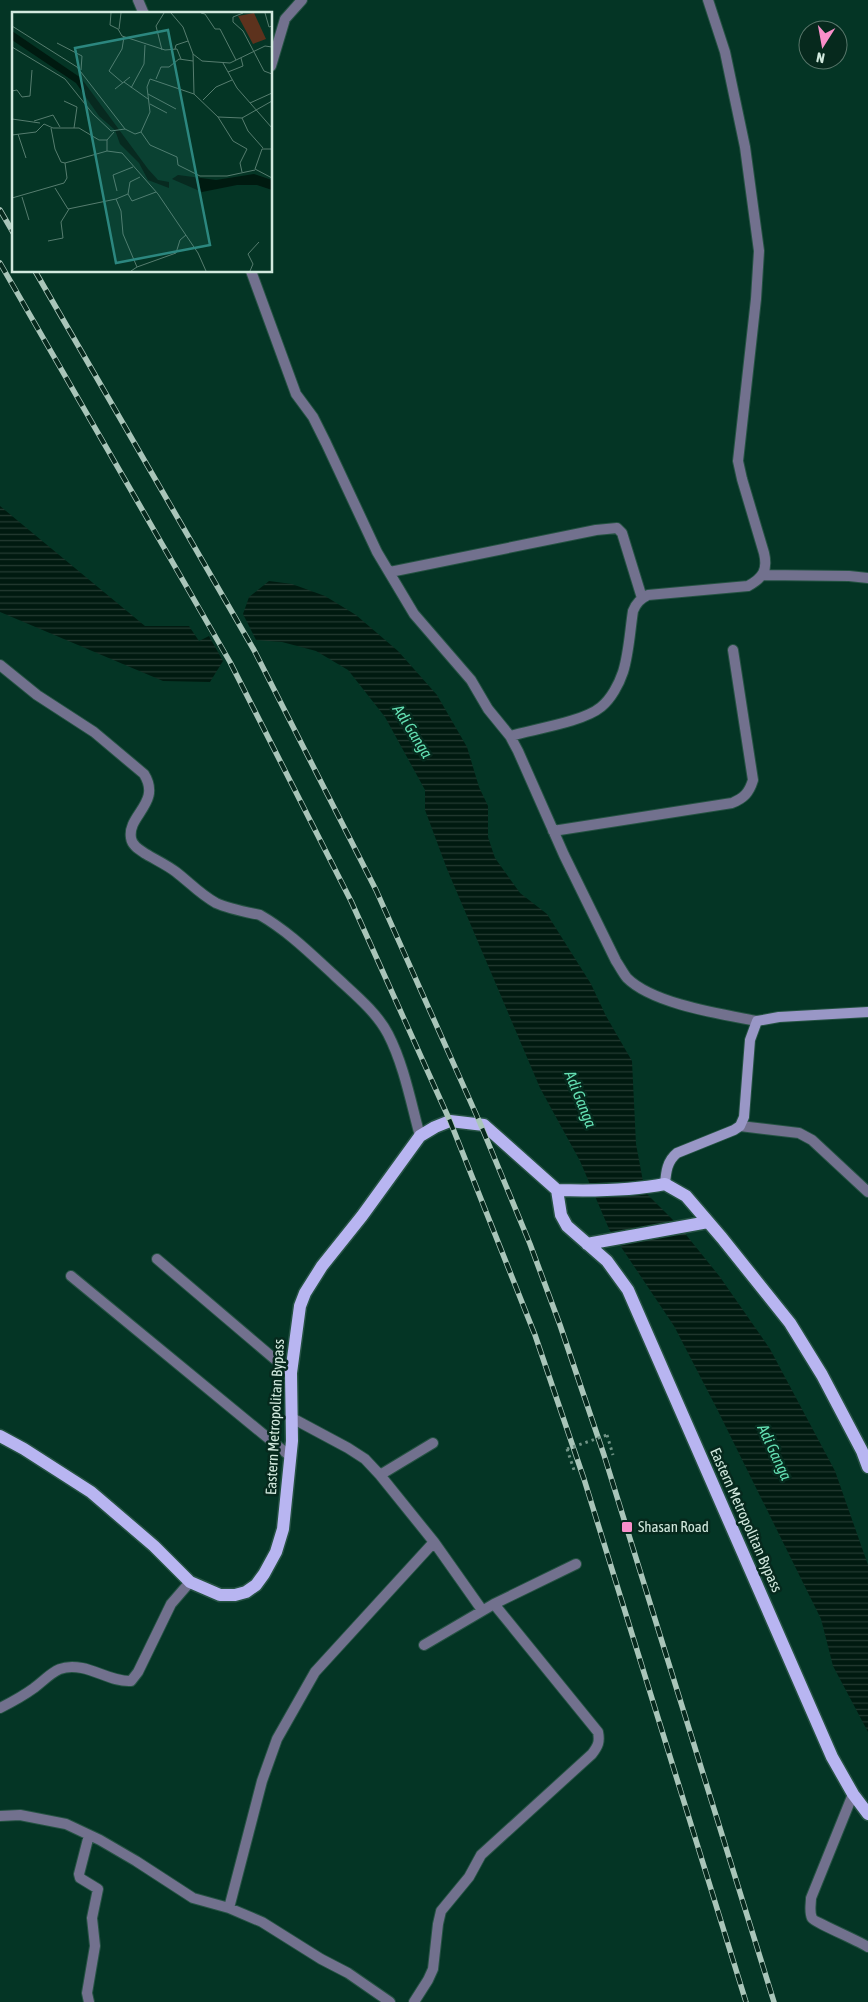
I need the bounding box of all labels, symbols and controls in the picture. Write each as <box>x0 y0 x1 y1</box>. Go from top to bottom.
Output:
inset map <box>12 12 272 272</box>
north arrow <box>798 20 848 70</box>
text: N <box>815 49 826 66</box>
water label: Adi Ganga <box>388 700 437 762</box>
water label: Adi Ganga <box>560 1067 601 1131</box>
street label: Eastern Metropolitan Bypass <box>262 1339 287 1495</box>
water label: Adi Ganga <box>753 1420 796 1484</box>
street label: Eastern Metropolitan Bypass <box>707 1445 786 1595</box>
place label: Shasan Road <box>638 1518 709 1535</box>
marker: Shasan Road <box>620 1520 634 1534</box>

